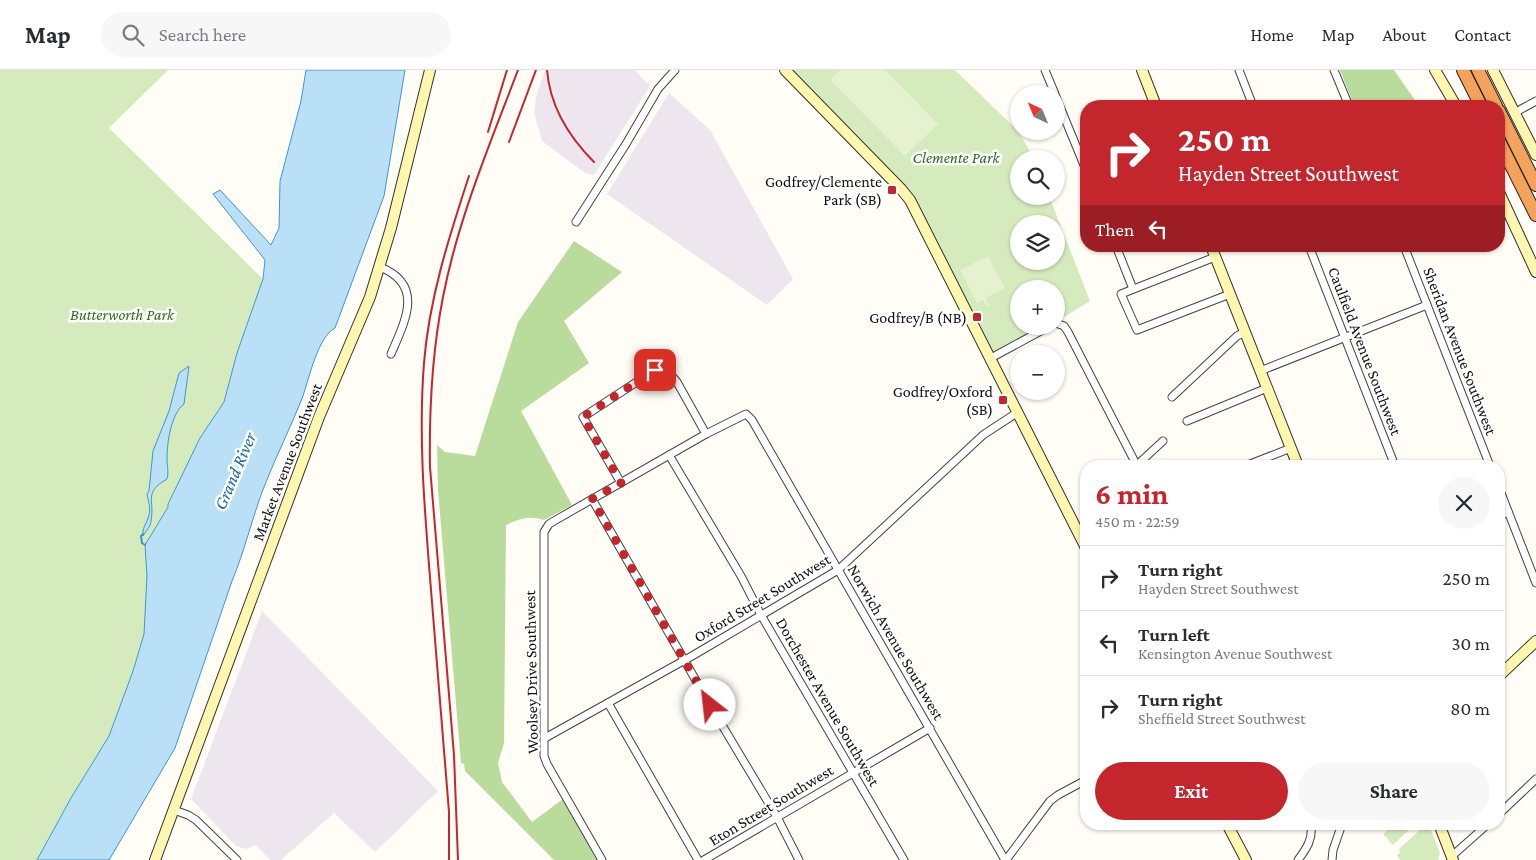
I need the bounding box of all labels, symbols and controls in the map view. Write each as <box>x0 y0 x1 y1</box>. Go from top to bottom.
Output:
search box <box>101 12 451 57</box>
text: Map <box>25 21 71 48</box>
icon: search <box>119 21 147 49</box>
text: Search here <box>159 24 246 45</box>
text: Home <box>1251 25 1294 45</box>
text: Map <box>1322 25 1354 45</box>
text: About <box>1382 25 1426 45</box>
text: Contact <box>1454 25 1511 45</box>
north arrow <box>1010 85 1065 140</box>
map controls <box>1010 85 1065 400</box>
icon: right <box>1095 120 1160 185</box>
text: 250 m <box>1178 120 1271 159</box>
park label: Clemente Park <box>913 149 1000 166</box>
button: search <box>1010 150 1065 205</box>
text: Hayden Street Southwest <box>1178 161 1399 186</box>
place label: Godfrey/Clemente Park (SB) <box>765 173 882 209</box>
marker: Godfrey/Clemente Park (SB) <box>886 184 898 196</box>
button: layers <box>1010 215 1065 270</box>
icon: left <box>1144 215 1172 243</box>
text: Then <box>1095 219 1134 240</box>
street label: Caulfield Avenue Southwest <box>1325 265 1405 438</box>
street label: Sheridan Avenue Southwest <box>1420 265 1500 438</box>
button: + <box>1010 280 1065 335</box>
park label: Butterworth Park <box>70 306 175 323</box>
place label: Godfrey/B (NB) <box>869 309 967 327</box>
marker: Godfrey/B (NB) <box>971 311 983 323</box>
button: − <box>1010 345 1065 400</box>
pin <box>634 349 676 391</box>
icon: arrive <box>641 356 669 384</box>
street label: Market Avenue Southwest <box>249 380 325 543</box>
place label: Godfrey/Oxford (SB) <box>893 383 994 419</box>
marker: Godfrey/Oxford (SB) <box>997 394 1009 406</box>
water label: Grand River <box>210 429 260 513</box>
text: 6 min <box>1095 477 1168 510</box>
button: close <box>1438 477 1490 529</box>
text: 450 m · 22:59 <box>1095 513 1180 530</box>
street label: Oxford Street Southwest <box>691 550 834 645</box>
text: Turn right <box>1138 559 1223 580</box>
street label: Norwich Avenue Southwest <box>845 561 948 723</box>
icon: right <box>1095 564 1123 592</box>
text: 250 m <box>1442 568 1490 589</box>
text: Hayden Street Southwest <box>1138 580 1299 597</box>
street label: Woolsey Drive Southwest <box>521 589 542 754</box>
street label: Dorchester Avenue Southwest <box>773 615 884 790</box>
text: Turn left <box>1138 624 1210 645</box>
icon: left <box>1095 629 1123 657</box>
text: 30 m <box>1451 633 1490 654</box>
text: Kensington Avenue Southwest <box>1138 645 1332 662</box>
position arrow <box>683 678 735 730</box>
text: Turn right <box>1138 689 1223 710</box>
icon: right <box>1095 694 1123 722</box>
text: 80 m <box>1450 698 1490 719</box>
text: Sheffield Street Southwest <box>1138 710 1306 727</box>
street label: Eton Street Southwest <box>706 761 837 849</box>
button: Exit <box>1095 762 1288 820</box>
button: Share <box>1298 762 1490 820</box>

